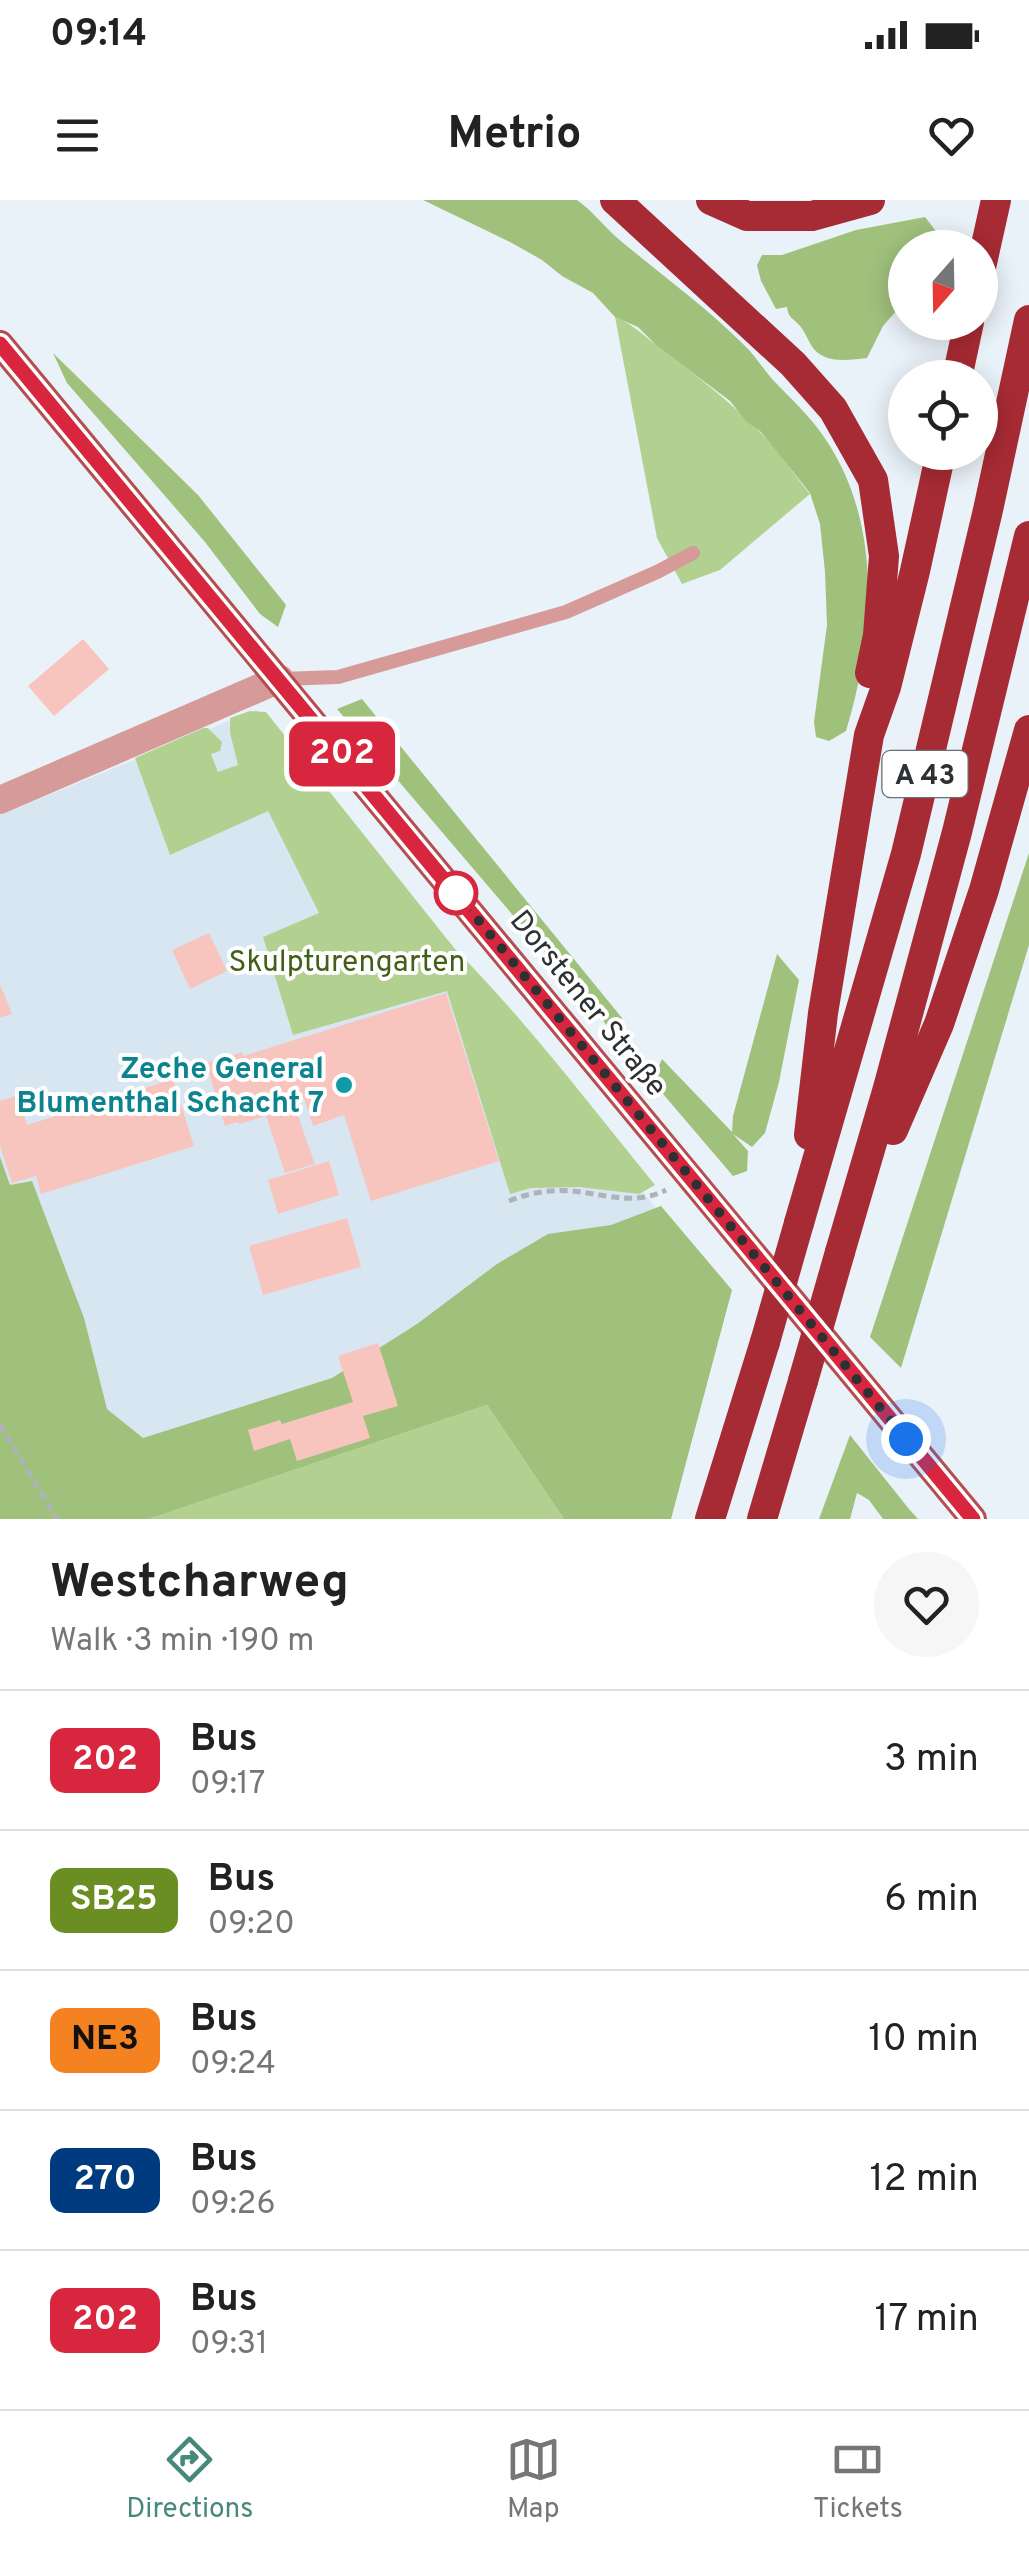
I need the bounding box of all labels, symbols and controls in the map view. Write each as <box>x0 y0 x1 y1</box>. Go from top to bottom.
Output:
text: 09:14 <box>50 11 147 60</box>
text: Metrio <box>448 107 581 164</box>
icon: menu <box>50 108 105 163</box>
icon: heart <box>924 108 979 163</box>
north arrow <box>888 230 998 340</box>
map controls <box>888 230 998 470</box>
button: locate <box>888 360 998 470</box>
line badge: 202 <box>284 722 400 786</box>
text: 202 <box>309 732 375 776</box>
road number: A 43 <box>882 751 968 797</box>
unlabelled marker <box>435 872 477 914</box>
street label: Dorstener Straße <box>501 904 674 1105</box>
park label: Skulpturengarten <box>228 945 466 982</box>
place label: Zeche General Blumenthal Schacht 7 <box>17 1052 324 1123</box>
marker: Zeche General Blumenthal Schacht 7 <box>333 1074 355 1096</box>
your location <box>881 1414 931 1464</box>
button: heart <box>874 1552 979 1657</box>
text: Westcharweg <box>50 1554 349 1614</box>
text: Walk · 3 min · 190 m <box>50 1622 314 1662</box>
text: Bus <box>190 1716 257 1765</box>
text: 3 min <box>884 1736 979 1785</box>
text: 202 <box>72 1738 138 1782</box>
text: 09:17 <box>190 1765 265 1805</box>
text: Bus <box>208 1856 275 1905</box>
text: 6 min <box>884 1876 979 1925</box>
text: SB25 <box>70 1878 158 1922</box>
text: 09:20 <box>208 1905 295 1945</box>
text: Bus <box>190 1996 257 2045</box>
text: 10 min <box>868 2016 979 2065</box>
text: NE3 <box>71 2018 139 2062</box>
text: 09:24 <box>190 2045 276 2085</box>
text: Bus <box>190 2136 257 2185</box>
text: 12 min <box>869 2156 979 2205</box>
text: 270 <box>74 2158 136 2202</box>
text: 09:26 <box>190 2185 276 2225</box>
text: Bus <box>190 2276 257 2325</box>
text: 17 min <box>874 2296 979 2345</box>
text: 202 <box>72 2298 138 2342</box>
text: 09:31 <box>190 2325 268 2365</box>
tab: Directions <box>126 2432 253 2528</box>
tab: Map <box>506 2432 561 2528</box>
tab: Tickets <box>813 2432 903 2528</box>

